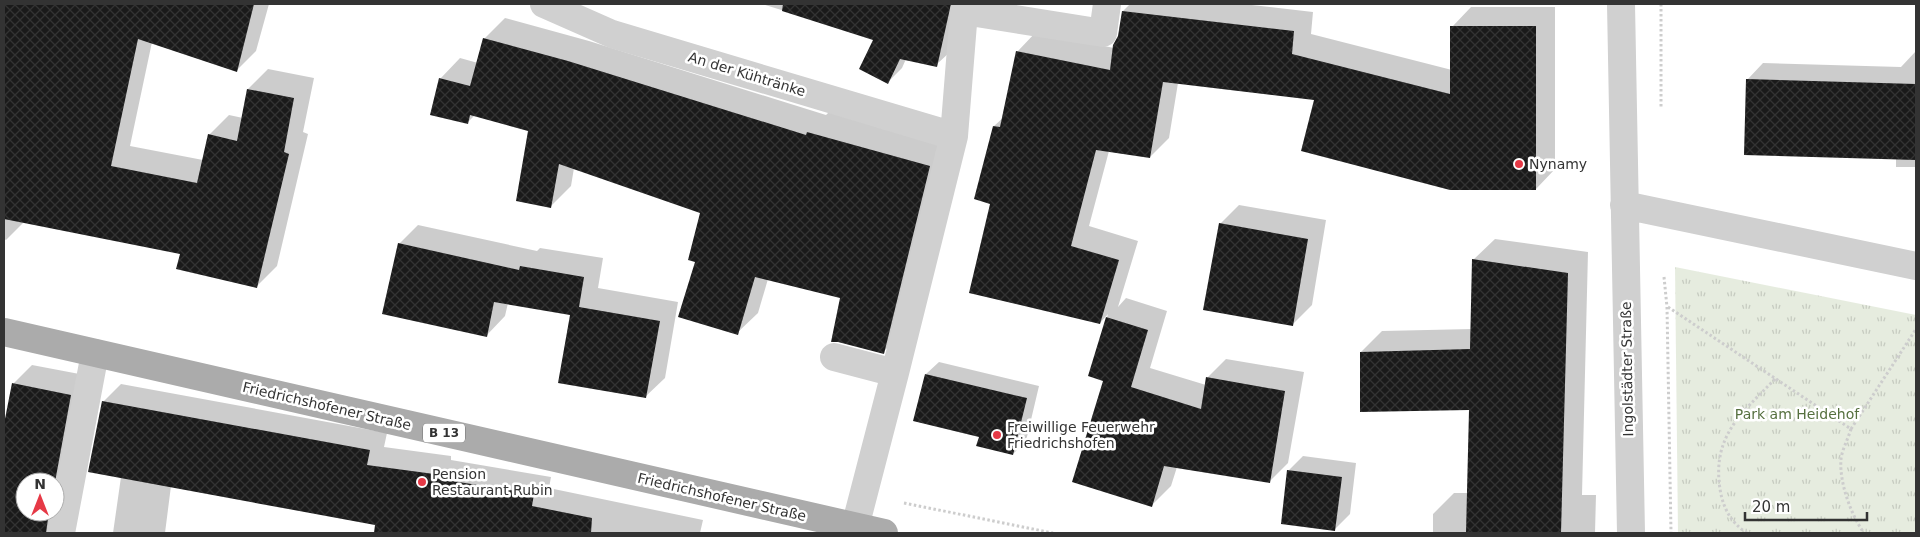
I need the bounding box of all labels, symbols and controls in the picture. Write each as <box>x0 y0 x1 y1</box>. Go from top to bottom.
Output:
street label: An der Kühtränke <box>686 49 808 99</box>
place label: Nynamy <box>1529 156 1587 172</box>
marker: Nynamy <box>1513 158 1525 170</box>
street label: Ingolstädter Straße <box>1618 301 1636 437</box>
street label: Friedrichshofener Straße <box>241 379 413 433</box>
park label: Park am Heidehof <box>1735 406 1860 422</box>
place label: Freiwillige Feuerwehr Friedrichshofen <box>1007 419 1155 451</box>
road number: B 13 <box>423 423 465 442</box>
marker: Freiwillige Feuerwehr Friedrichshofen <box>991 429 1003 441</box>
place label: Pension Restaurant Rubin <box>432 466 553 498</box>
street label: Friedrichshofener Straße <box>636 470 808 524</box>
north arrow <box>15 472 65 522</box>
text: N <box>34 476 46 492</box>
marker: Pension Restaurant Rubin <box>416 476 428 488</box>
scale bar <box>1745 490 1868 522</box>
text: 20 m <box>1752 498 1790 516</box>

